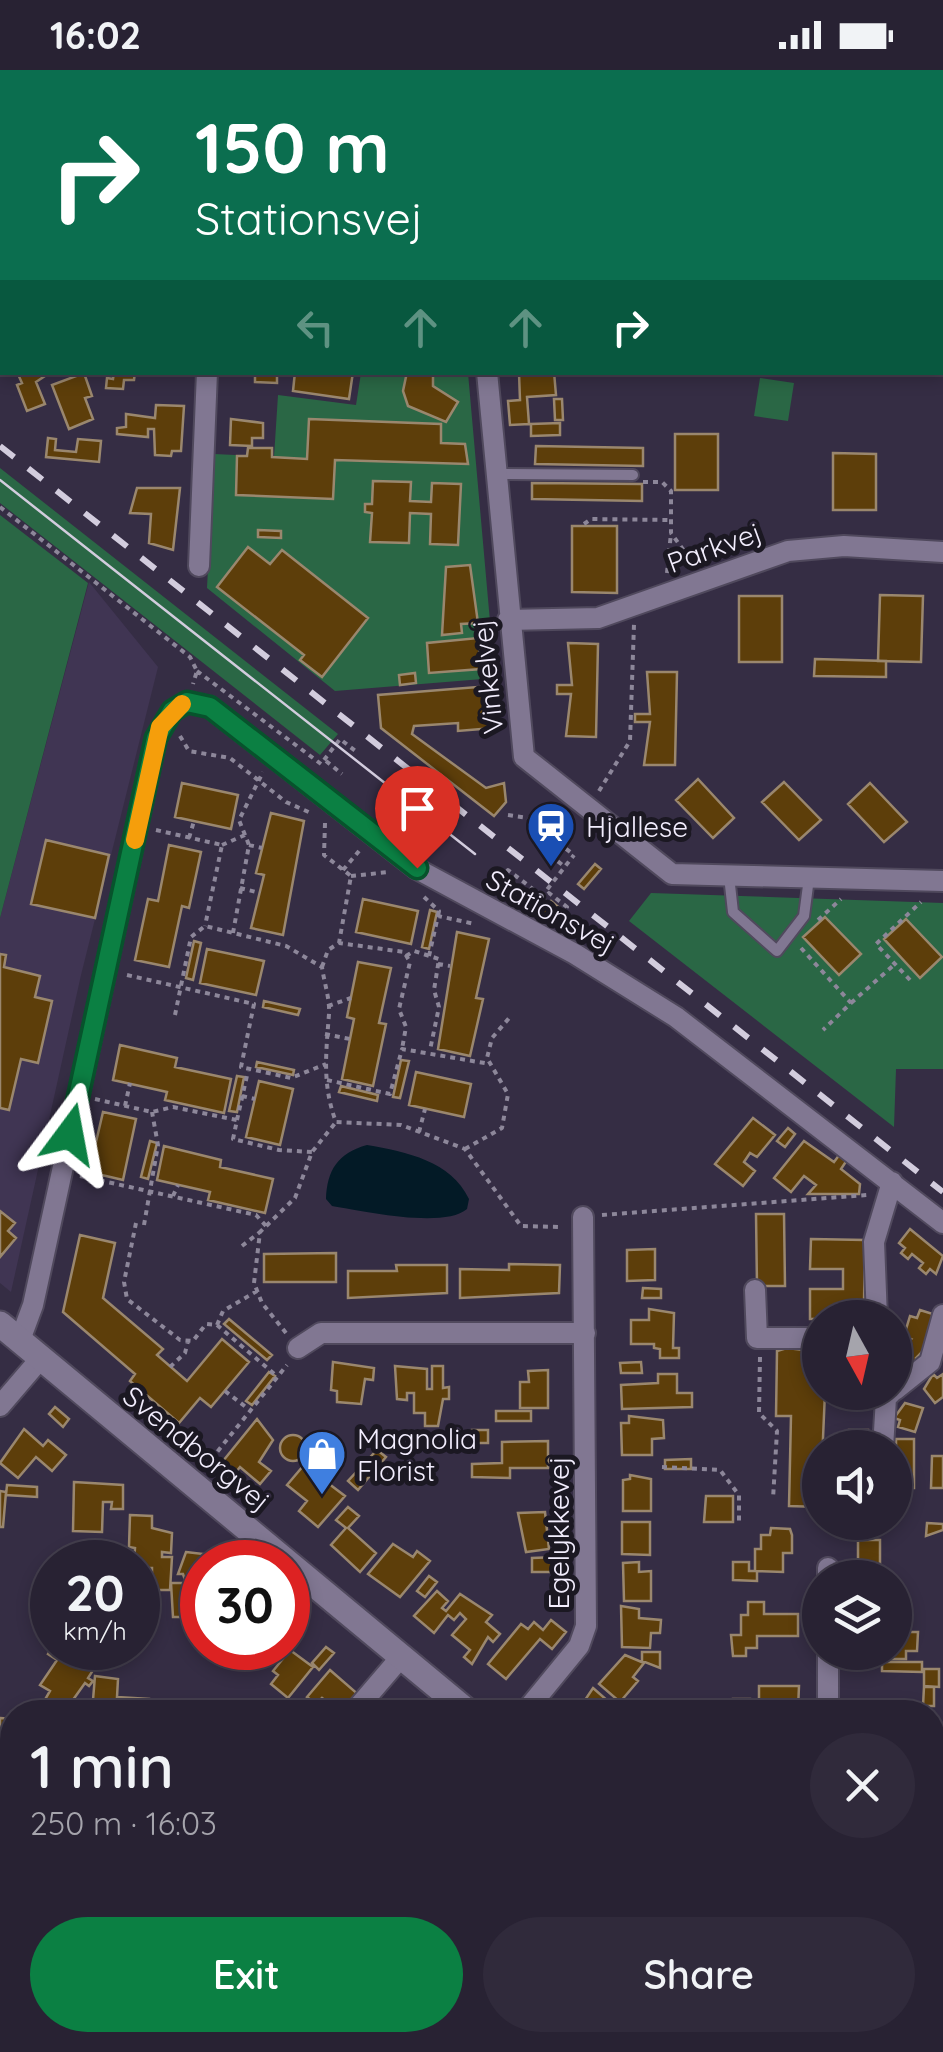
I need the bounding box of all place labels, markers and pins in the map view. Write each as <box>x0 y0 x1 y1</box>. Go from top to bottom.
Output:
pin <box>375 766 460 869</box>
station icon: Hjallese <box>525 800 577 868</box>
place label: Hjallese <box>586 809 688 844</box>
place label: Magnolia Florist <box>357 1421 477 1488</box>
shop icon: Magnolia Florist <box>296 1428 348 1496</box>

